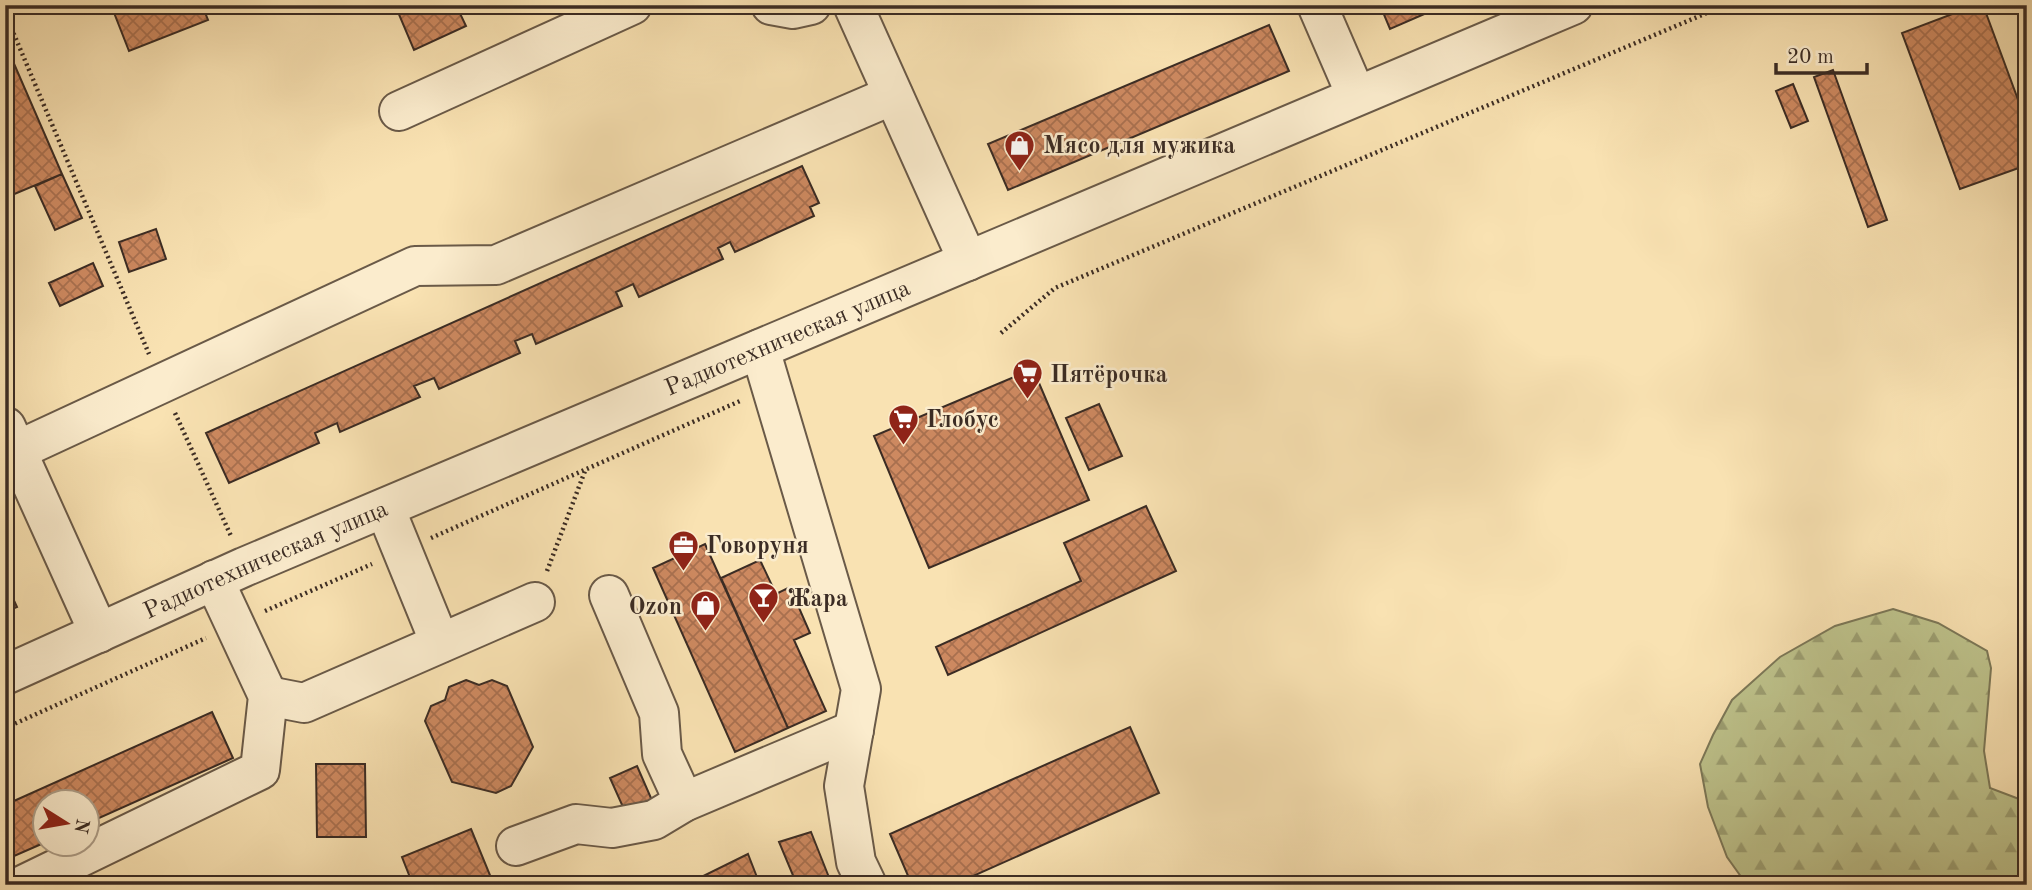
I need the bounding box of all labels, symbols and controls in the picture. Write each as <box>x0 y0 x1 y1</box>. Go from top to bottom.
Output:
scale bar <box>1776 32 1868 76</box>
text: 20 m <box>1787 47 1834 68</box>
shop icon: Мясо для мужика <box>1003 128 1037 172</box>
place label: Мясо для мужика <box>1043 135 1236 159</box>
street label: Радиотехническая улица <box>662 277 914 402</box>
supermarket icon: Пятёрочка <box>1010 357 1044 401</box>
place label: Пятёрочка <box>1050 364 1168 388</box>
supermarket icon: Глобус <box>886 402 920 446</box>
place label: Глобус <box>926 409 999 433</box>
street label: Радиотехническая улица <box>140 498 392 625</box>
office icon: Говоруня <box>666 528 700 572</box>
place label: Говоруня <box>706 535 809 559</box>
bar icon: Жара <box>747 581 781 625</box>
place label: Жара <box>787 588 848 612</box>
shop icon: Ozon <box>688 589 722 633</box>
place label: Ozon <box>628 596 682 620</box>
north arrow <box>32 788 102 858</box>
text: N <box>69 817 91 835</box>

